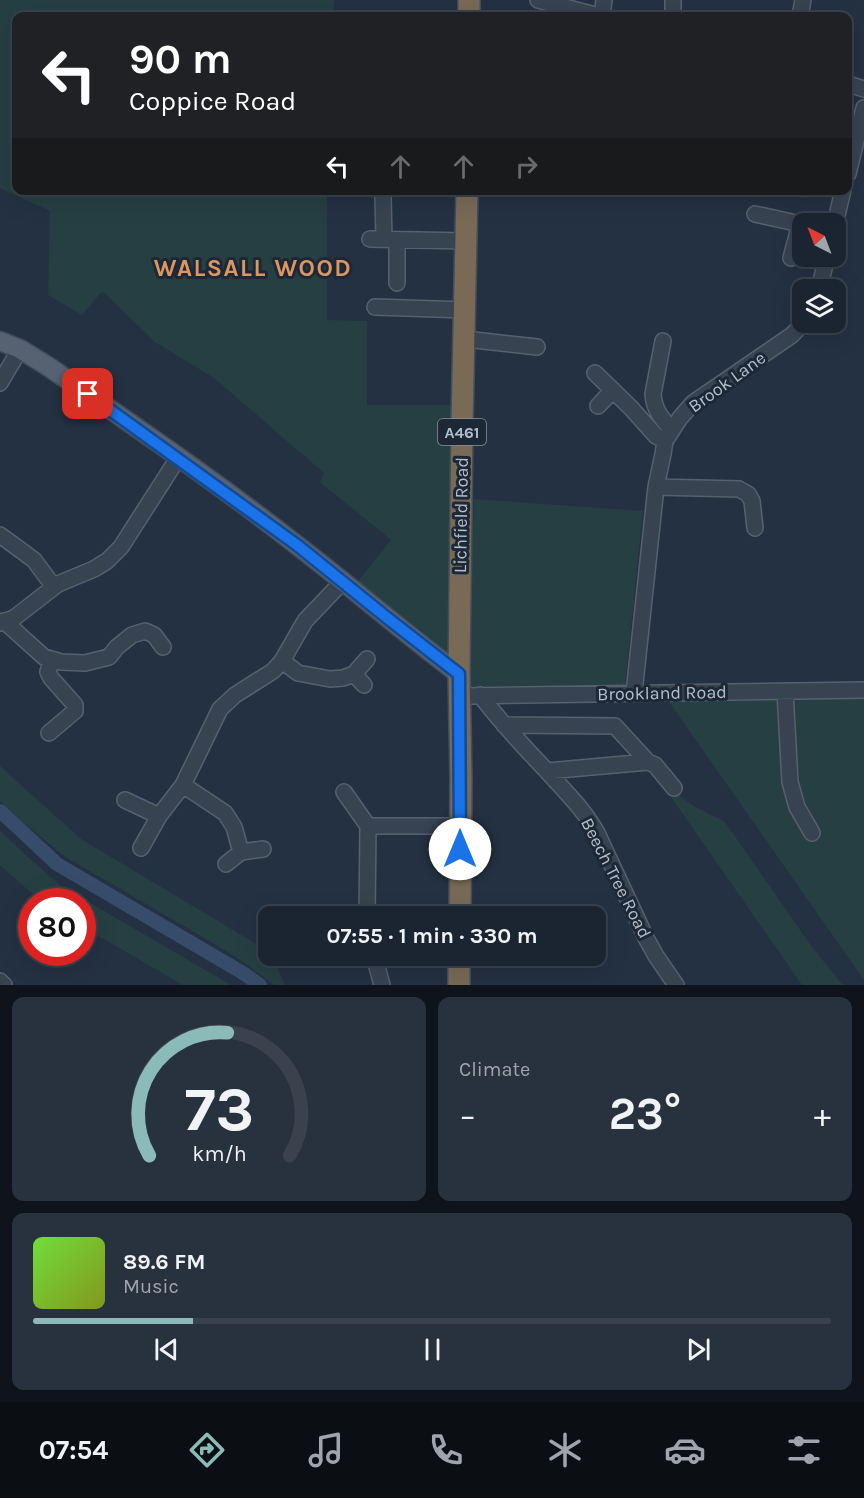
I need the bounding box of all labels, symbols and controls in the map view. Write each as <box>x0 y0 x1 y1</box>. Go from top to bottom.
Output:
text: 90 m <box>129 34 232 84</box>
icon: left <box>30 36 108 114</box>
text: Coppice Road <box>129 85 296 117</box>
icon: left <box>321 150 354 183</box>
icon: ahead <box>384 150 417 183</box>
icon: ahead <box>447 150 480 183</box>
icon: right <box>510 150 543 183</box>
north arrow <box>792 213 846 267</box>
map controls <box>792 213 846 333</box>
district label: WALSALL WOOD <box>154 254 352 282</box>
button: layers <box>792 279 846 333</box>
street label: Brook Lane <box>684 347 770 417</box>
pin <box>62 368 113 419</box>
icon: arrive <box>71 377 104 410</box>
road number: A461 <box>438 419 486 445</box>
street label: Lichfield Road <box>449 457 473 573</box>
street label: Brookland Road <box>597 681 727 705</box>
street label: Beech Tree Road <box>576 814 656 942</box>
position arrow <box>428 817 492 881</box>
speed limit sign: 80 <box>18 888 96 966</box>
text: 07:55 · 1 min · 330 m <box>326 923 538 949</box>
text: Climate <box>459 1058 530 1081</box>
text: 73 <box>184 1073 254 1146</box>
text: 23° <box>609 1088 681 1140</box>
text: − <box>459 1096 476 1134</box>
text: + <box>814 1096 831 1134</box>
text: km/h <box>192 1141 246 1166</box>
text: 89.6 FM <box>123 1249 206 1275</box>
text: Music <box>123 1275 179 1298</box>
icon: previous <box>150 1333 183 1366</box>
icon: pause <box>416 1333 449 1366</box>
icon: next <box>682 1333 715 1366</box>
icon: directions <box>186 1429 228 1471</box>
icon: music <box>305 1429 347 1471</box>
icon: phone <box>425 1429 467 1471</box>
icon: climate <box>544 1429 586 1471</box>
icon: car <box>664 1429 706 1471</box>
icon: filters <box>783 1429 825 1471</box>
text: 07:54 <box>39 1434 108 1466</box>

